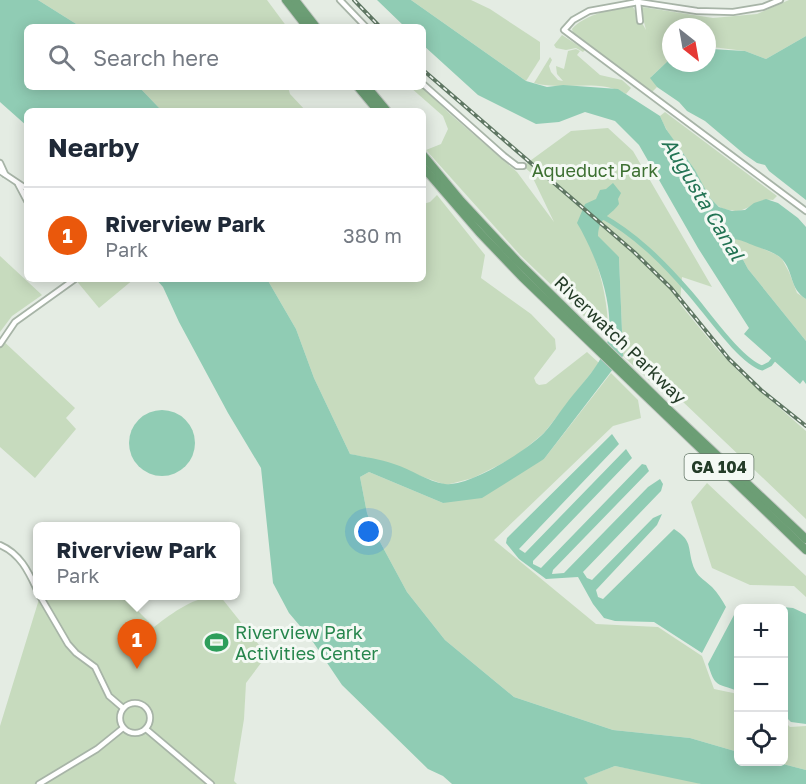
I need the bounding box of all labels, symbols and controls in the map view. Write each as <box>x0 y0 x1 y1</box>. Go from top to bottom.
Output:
north arrow <box>662 18 716 72</box>
search box <box>24 24 426 90</box>
icon: search <box>45 41 78 74</box>
text: Search here <box>93 44 219 71</box>
text: Nearby <box>48 132 139 163</box>
water label: Augusta Canal <box>657 133 750 265</box>
park label: Aqueduct Park <box>532 159 658 181</box>
text: Riverview Park <box>105 210 266 237</box>
text: 1 <box>62 223 73 247</box>
text: 380 m <box>343 223 402 247</box>
text: Park <box>105 237 148 261</box>
street label: Riverwatch Parkway <box>550 271 691 408</box>
road number: GA 104 <box>684 454 754 480</box>
your location <box>354 517 383 546</box>
popup <box>33 522 240 600</box>
text: Riverview Park <box>56 536 217 563</box>
text: Park <box>56 563 100 587</box>
map controls <box>734 604 788 766</box>
button: + <box>734 604 788 658</box>
pin: 1 <box>118 620 156 669</box>
place label: Riverview Park Activities Center <box>235 621 378 664</box>
sports icon: Riverview Park Activities Center <box>204 630 230 656</box>
button: − <box>734 658 788 712</box>
button: locate <box>734 712 788 766</box>

